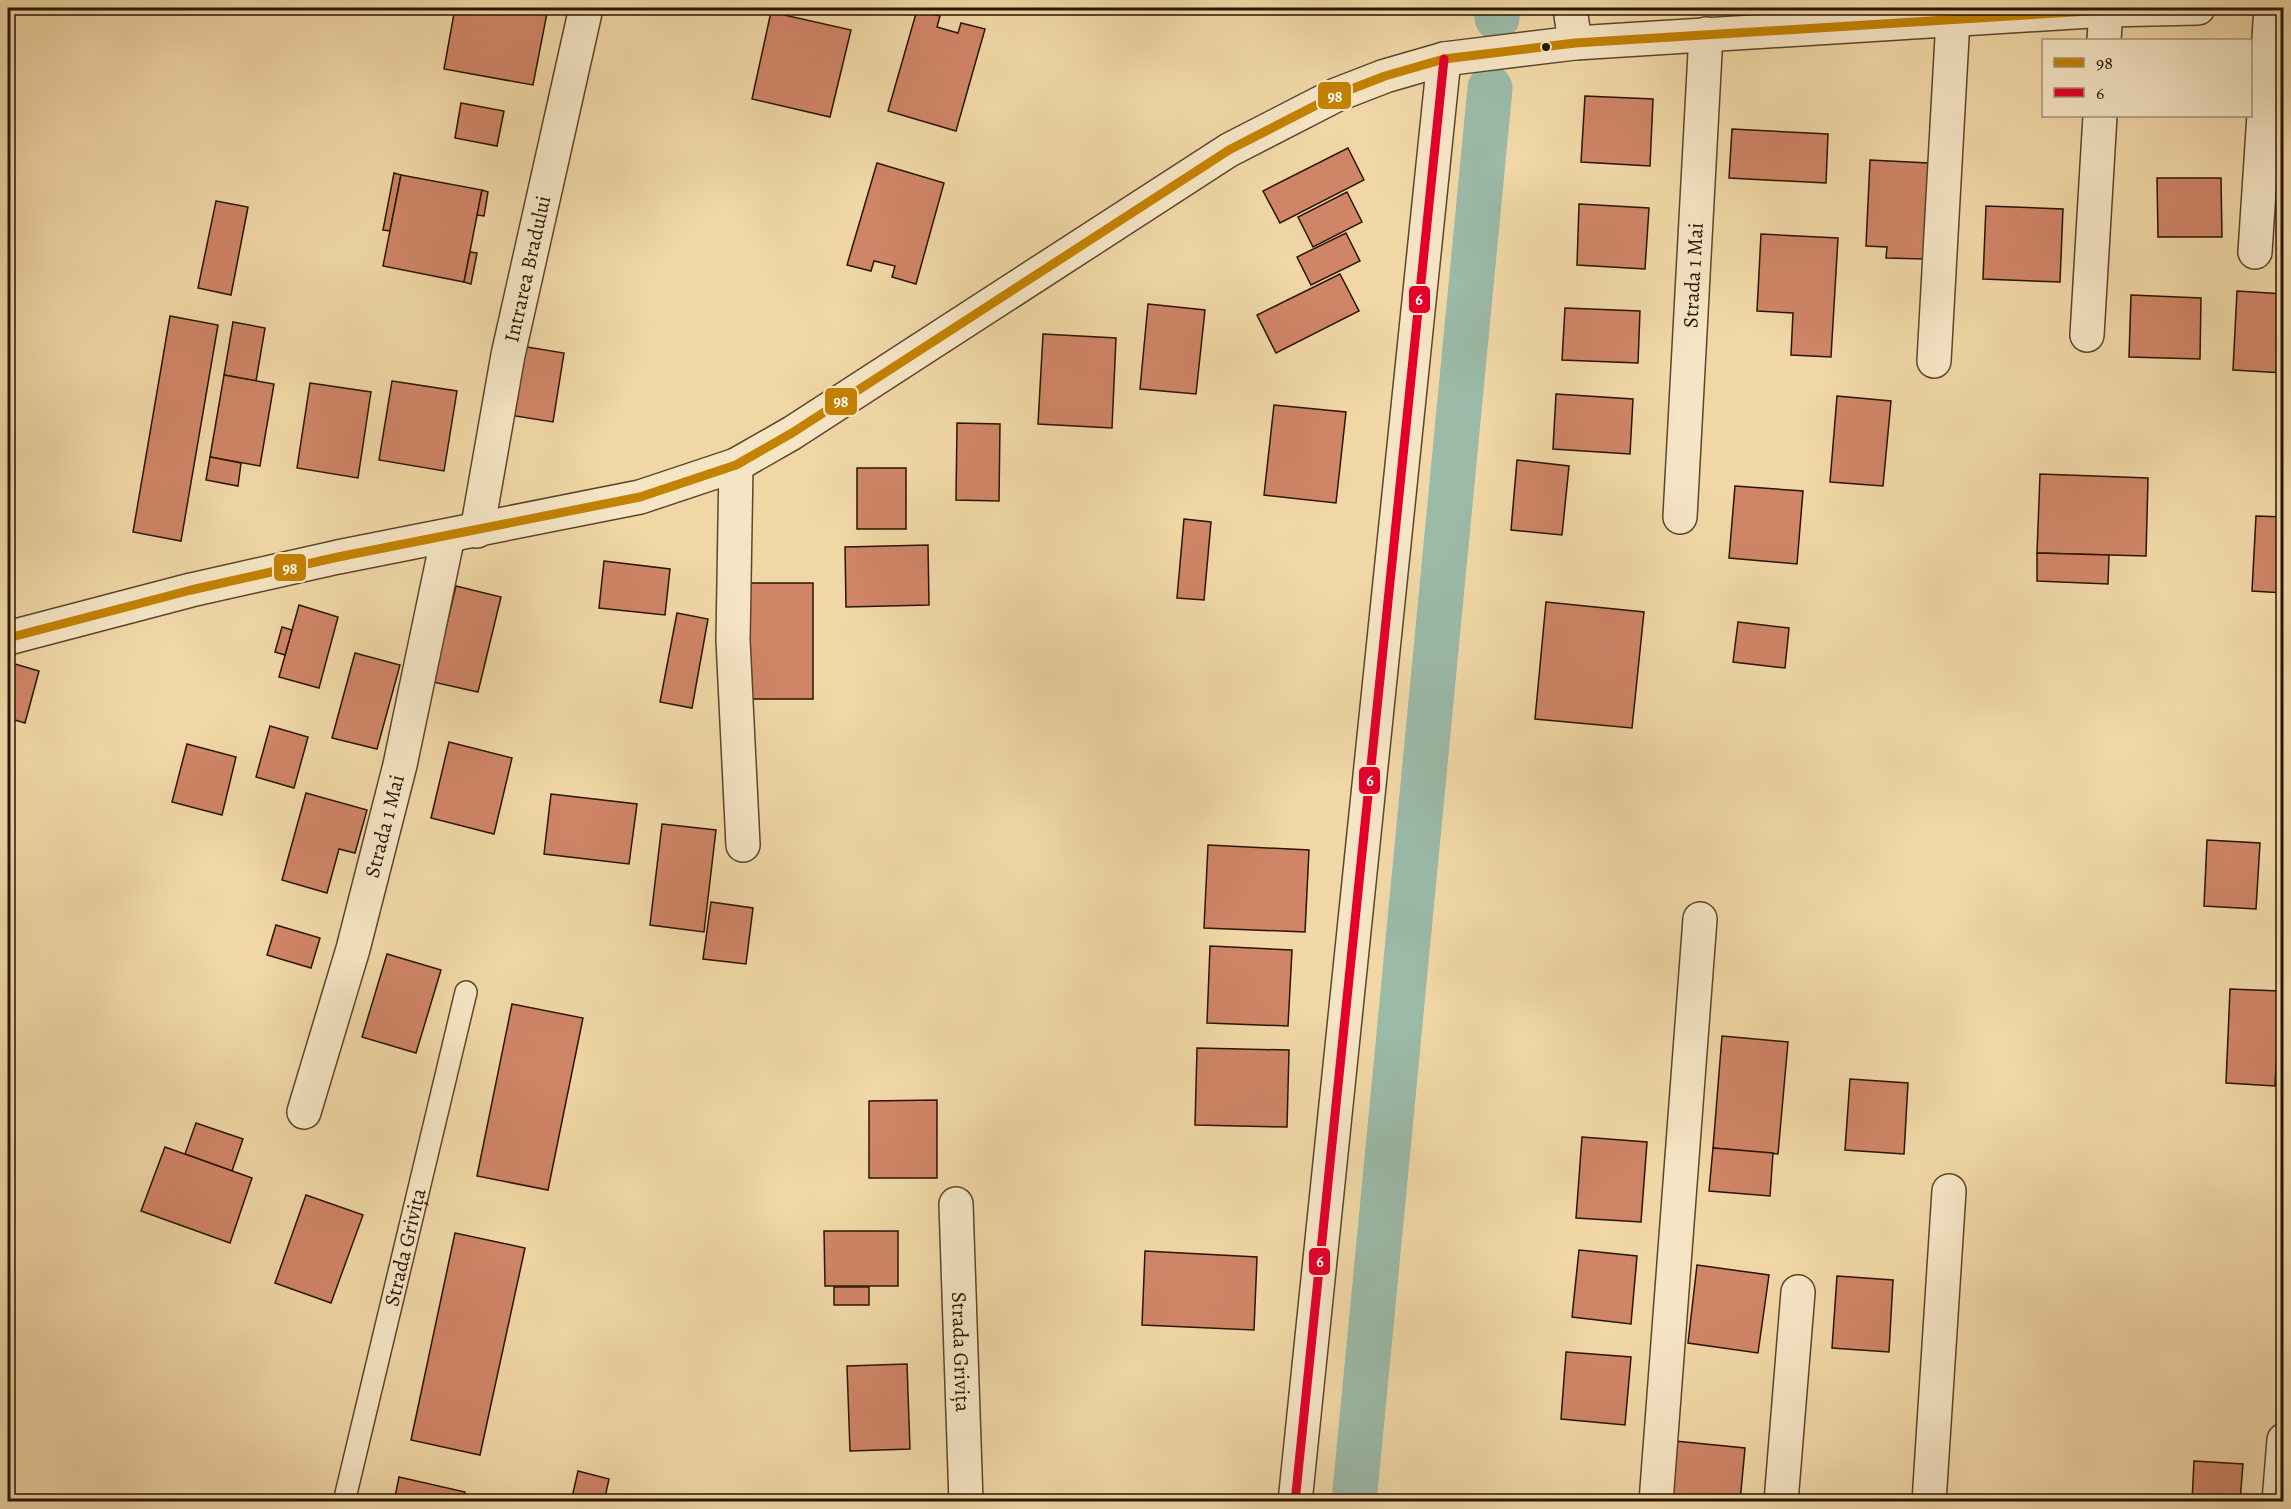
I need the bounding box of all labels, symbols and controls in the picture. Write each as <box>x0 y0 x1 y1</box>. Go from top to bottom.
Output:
legend <box>2042 39 2252 117</box>
unlabelled marker <box>1540 41 1552 53</box>
text: 98 <box>2096 51 2113 75</box>
line badge: 98 <box>1317 81 1352 110</box>
text: 6 <box>2096 81 2104 105</box>
text: 98 <box>1327 86 1343 108</box>
street label: Intrarea Bradului <box>497 193 557 345</box>
street label: Strada 1 Mai <box>1676 222 1710 329</box>
line badge: 6 <box>1408 285 1431 314</box>
text: 6 <box>1415 289 1423 311</box>
line badge: 98 <box>824 387 858 416</box>
text: 98 <box>833 391 849 413</box>
line badge: 98 <box>273 553 307 582</box>
text: 98 <box>282 558 298 580</box>
line badge: 6 <box>1358 766 1381 795</box>
text: 6 <box>1366 770 1374 792</box>
street label: Strada 1 Mai <box>358 771 411 881</box>
street label: Strada Grivița <box>377 1185 433 1309</box>
line badge: 6 <box>1308 1247 1331 1276</box>
text: 6 <box>1316 1251 1324 1273</box>
street label: Strada Grivița <box>945 1291 977 1413</box>

